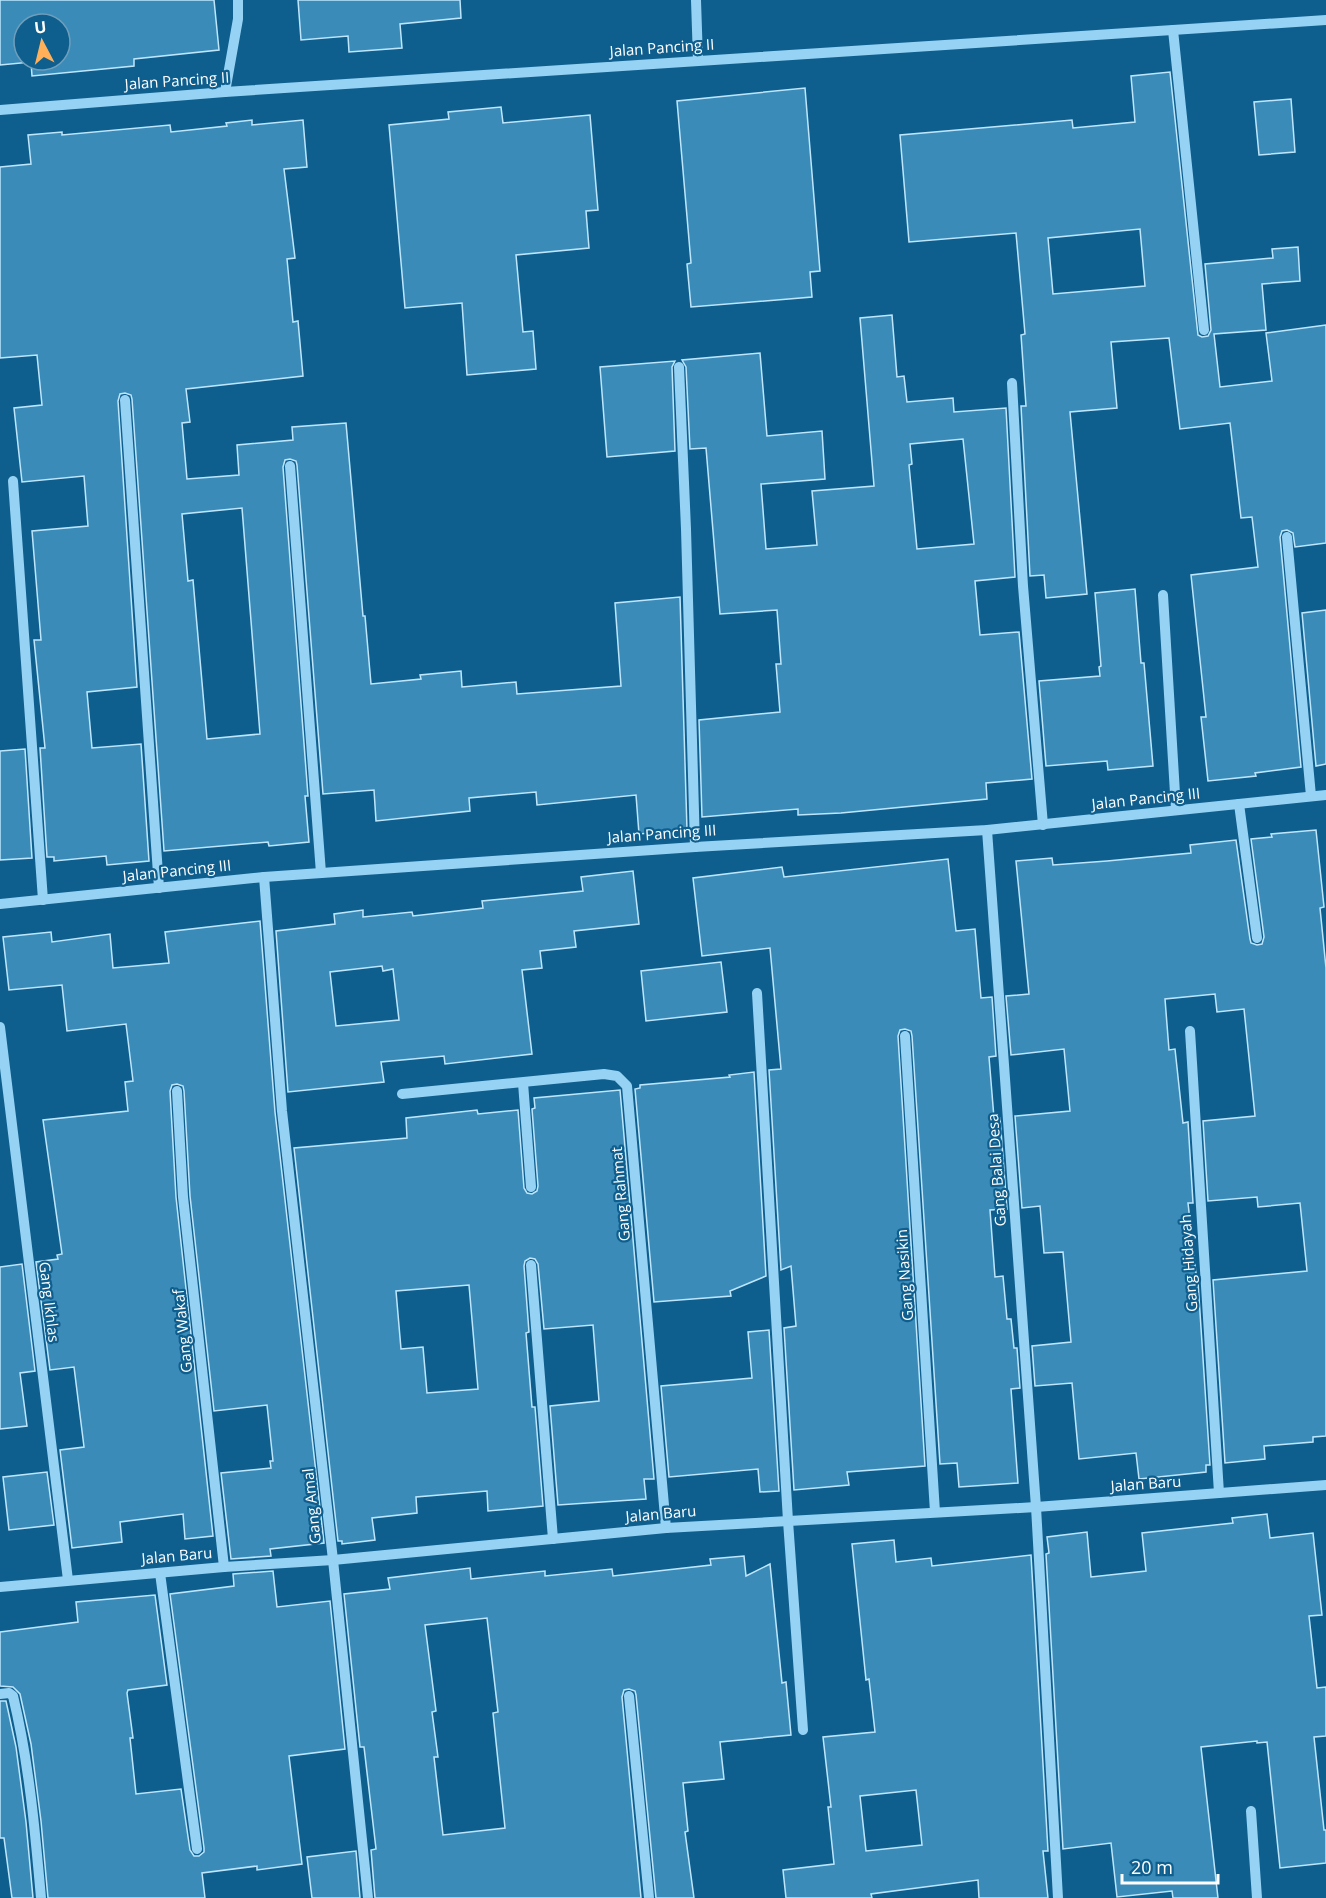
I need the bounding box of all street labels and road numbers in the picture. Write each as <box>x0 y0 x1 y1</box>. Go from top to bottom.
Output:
street label: Jalan Pancing II <box>607 33 715 61</box>
street label: Jalan Pancing II <box>122 66 230 94</box>
street label: Jalan Pancing III <box>1089 782 1201 814</box>
street label: Jalan Pancing III <box>605 819 717 847</box>
street label: Jalan Pancing III <box>120 854 232 886</box>
street label: Gang Balai Desa <box>982 1113 1010 1227</box>
street label: Gang Rahmat <box>606 1146 634 1242</box>
street label: Gang Hidayah <box>1175 1214 1201 1313</box>
street label: Gang Nasikin <box>891 1229 917 1322</box>
street label: Gang Ikhlas <box>35 1260 65 1343</box>
street label: Gang Wakaf <box>168 1287 196 1374</box>
street label: Gang Amal <box>297 1467 325 1545</box>
street label: Jalan Baru <box>1108 1471 1182 1496</box>
street label: Jalan Baru <box>623 1500 697 1526</box>
street label: Jalan Baru <box>139 1542 213 1568</box>

